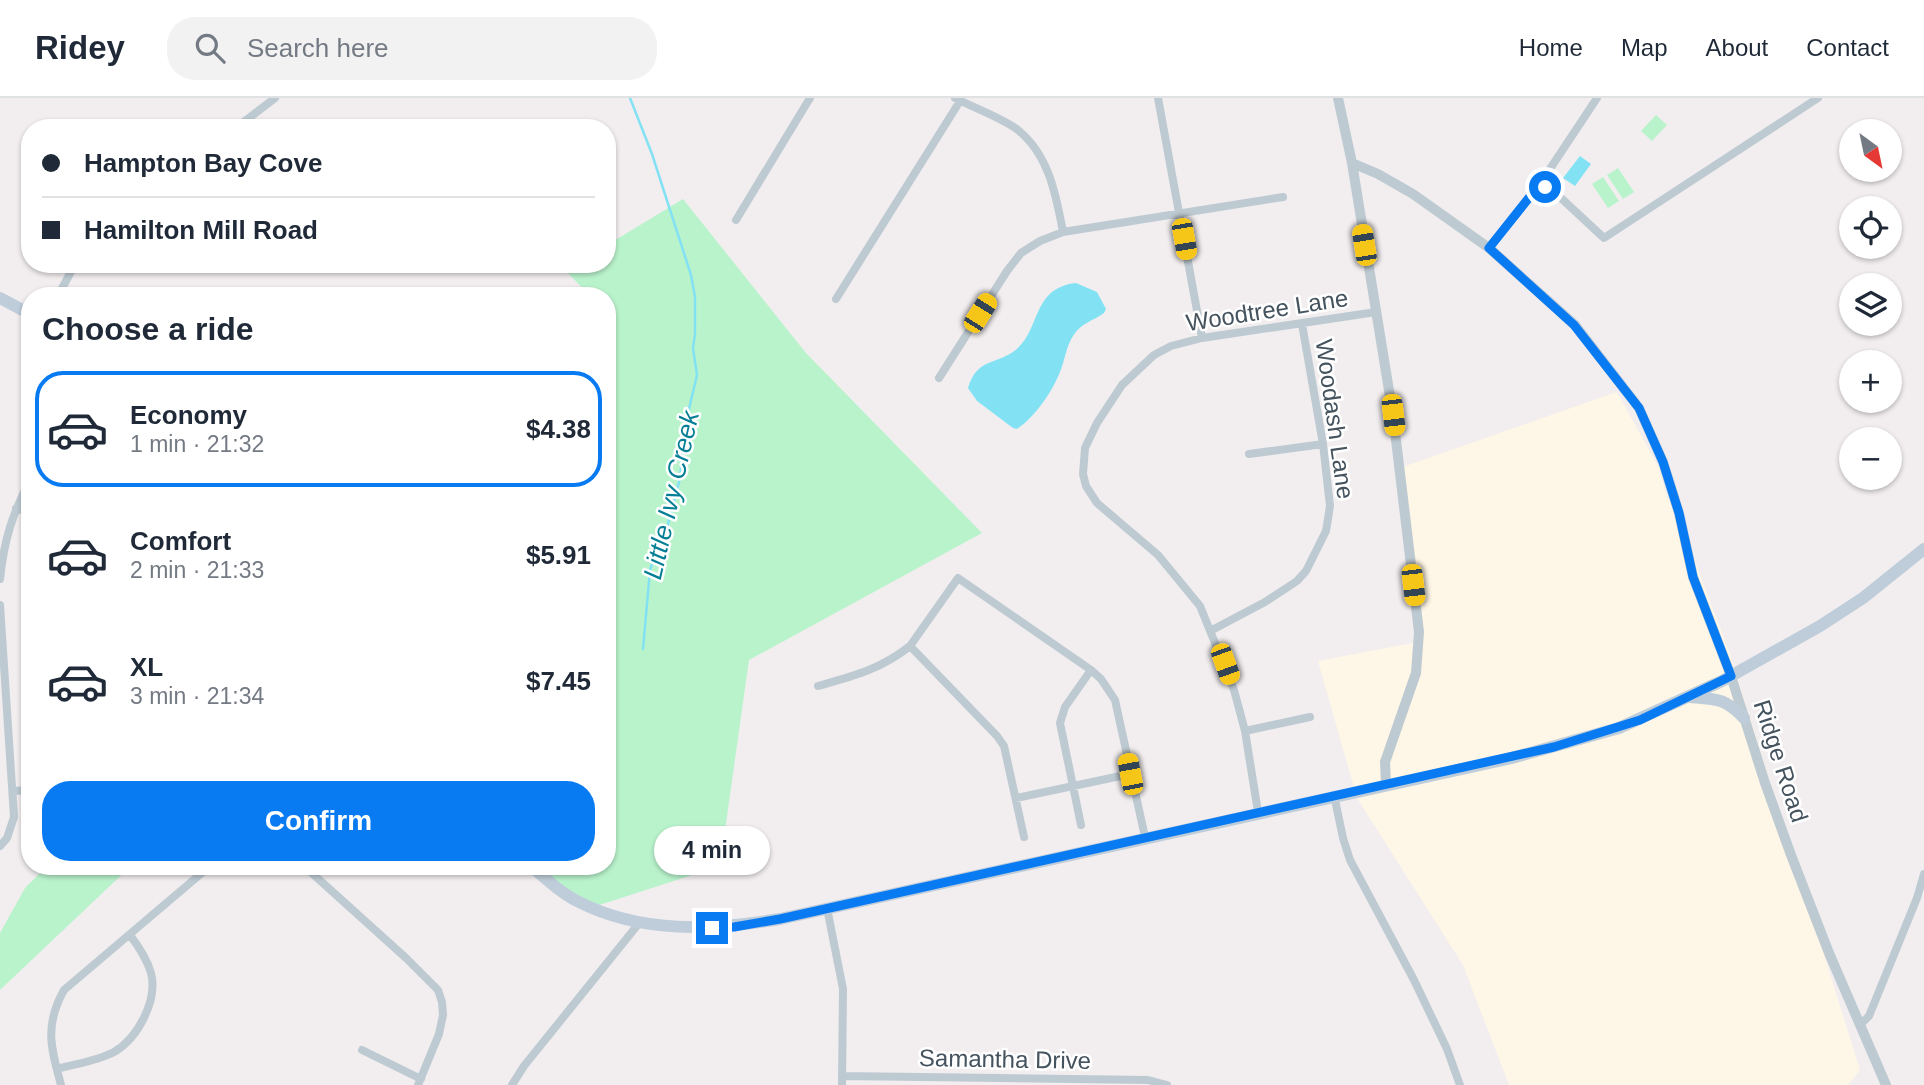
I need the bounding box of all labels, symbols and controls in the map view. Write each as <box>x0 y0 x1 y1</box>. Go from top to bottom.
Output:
search box <box>167 17 657 80</box>
text: Ridey <box>35 29 125 66</box>
icon: search <box>191 29 229 67</box>
text: Search here <box>247 33 389 63</box>
text: Home <box>1519 34 1583 61</box>
text: Map <box>1621 34 1668 61</box>
text: About <box>1706 34 1768 61</box>
text: Contact <box>1806 34 1889 61</box>
north arrow <box>1839 119 1902 182</box>
map controls <box>1839 119 1902 490</box>
text: Hampton Bay Cove <box>84 148 322 178</box>
route start <box>1529 171 1561 203</box>
button: locate <box>1839 196 1902 259</box>
text: Hamilton Mill Road <box>84 215 318 245</box>
car <box>1171 216 1198 262</box>
car <box>1351 223 1378 267</box>
button: layers <box>1839 273 1902 336</box>
street label: Woodtree Lane <box>1184 284 1350 336</box>
car <box>960 290 1001 336</box>
text: Choose a ride <box>42 311 254 347</box>
street label: Woodash Lane <box>1310 337 1360 501</box>
button: + <box>1839 350 1902 413</box>
car <box>1381 393 1406 437</box>
icon: car <box>46 398 109 461</box>
text: Economy <box>130 400 247 430</box>
water label: Little Ivy Creek <box>637 406 705 582</box>
text: $4.38 <box>526 414 591 444</box>
button: − <box>1839 427 1902 490</box>
text: 1 min · 21:32 <box>130 431 264 457</box>
icon: car <box>46 524 109 587</box>
text: Comfort <box>130 526 231 556</box>
text: $5.91 <box>526 540 591 570</box>
text: 2 min · 21:33 <box>130 557 264 583</box>
car <box>1401 563 1426 607</box>
car <box>1208 641 1243 687</box>
icon: car <box>46 650 109 713</box>
text: XL <box>130 652 163 682</box>
text: $7.45 <box>526 666 591 696</box>
text: 3 min · 21:34 <box>130 683 264 709</box>
street label: Ridge Road <box>1749 697 1813 825</box>
car <box>1116 751 1145 797</box>
button: Confirm <box>42 781 595 861</box>
callout: 4 min <box>654 826 770 876</box>
text: 4 min <box>682 837 742 863</box>
route end <box>696 912 728 944</box>
street label: Samantha Drive <box>919 1044 1091 1074</box>

